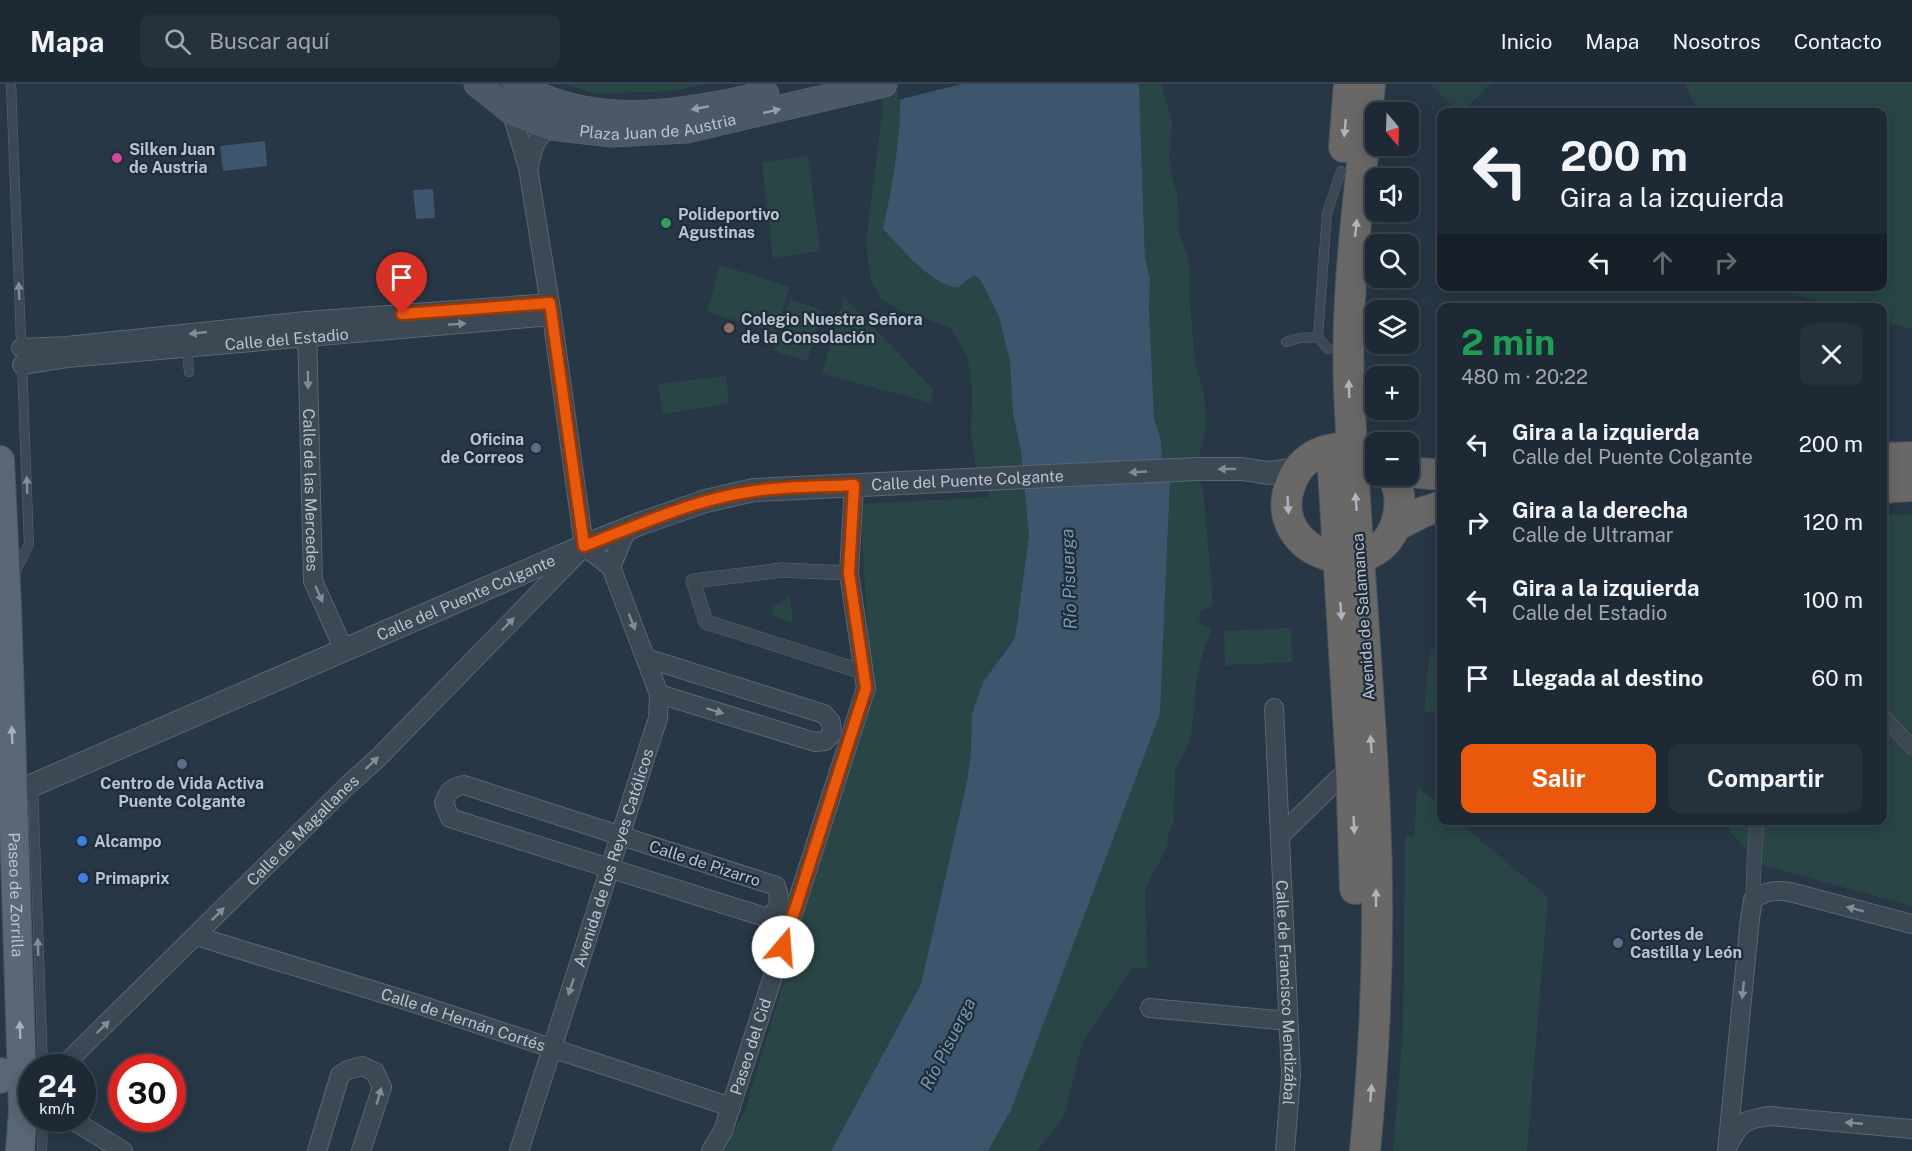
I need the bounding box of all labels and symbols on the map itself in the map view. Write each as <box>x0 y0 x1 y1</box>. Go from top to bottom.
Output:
north arrow <box>1365 102 1419 156</box>
one-way arrow <box>691 103 710 112</box>
one-way arrow <box>763 106 782 116</box>
street label: Plaza Juan de Austria <box>578 110 738 144</box>
one-way arrow <box>1340 118 1350 137</box>
place label: Silken Juan de Austria <box>129 140 215 177</box>
marker: Silken Juan de Austria <box>110 151 124 165</box>
place label: Polideportivo Agustinas <box>678 205 779 242</box>
marker: Polideportivo Agustinas <box>659 216 673 230</box>
one-way arrow <box>1351 219 1360 238</box>
pin <box>376 252 427 314</box>
one-way arrow <box>14 281 23 300</box>
place label: Colegio Nuestra Señora de la Consolación <box>741 310 922 347</box>
one-way arrow <box>447 319 466 329</box>
marker: Colegio Nuestra Señora de la Consolación <box>722 321 736 335</box>
street label: Calle del Estadio <box>224 325 349 354</box>
one-way arrow <box>189 328 208 338</box>
one-way arrow <box>303 370 313 389</box>
one-way arrow <box>1345 379 1354 398</box>
street label: Calle de las Mercedes <box>299 408 322 572</box>
place label: Oficina de Correos <box>441 430 524 467</box>
marker: Oficina de Correos <box>529 441 543 455</box>
one-way arrow <box>1217 464 1236 474</box>
street label: Calle del Puente Colgante <box>871 466 1064 494</box>
one-way arrow <box>1129 468 1148 477</box>
one-way arrow <box>22 476 32 495</box>
one-way arrow <box>1351 493 1361 512</box>
one-way arrow <box>1284 496 1293 515</box>
water label: Río Pisuerga <box>1056 528 1081 630</box>
street label: Avenida de Salamanca <box>1348 533 1379 701</box>
street label: Calle del Puente Colgante <box>374 551 558 645</box>
one-way arrow <box>314 586 323 603</box>
one-way arrow <box>1336 601 1346 620</box>
one-way arrow <box>628 613 637 631</box>
one-way arrow <box>501 618 515 632</box>
one-way arrow <box>706 707 724 716</box>
one-way arrow <box>7 726 16 745</box>
one-way arrow <box>1366 734 1376 753</box>
street label: Avenida de los Reyes Católicos <box>570 746 658 970</box>
one-way arrow <box>364 756 379 770</box>
marker: Centro de Vida Activa Puente Colgante <box>175 757 189 771</box>
street label: Calle de Magallanes <box>243 771 363 890</box>
place label: Centro de Vida Activa Puente Colgante <box>100 774 264 811</box>
one-way arrow <box>1349 816 1358 835</box>
street label: Paseo de Zorrilla <box>4 832 27 957</box>
place label: Alcampo <box>94 832 161 851</box>
marker: Alcampo <box>75 834 89 848</box>
street label: Calle de Pizarro <box>647 837 763 890</box>
place label: Primaprix <box>95 869 170 888</box>
marker: Primaprix <box>76 871 90 885</box>
street label: Calle de Francisco Mendizábal <box>1272 880 1300 1106</box>
one-way arrow <box>1371 888 1381 907</box>
one-way arrow <box>1846 904 1864 913</box>
one-way arrow <box>210 908 224 922</box>
position arrow <box>751 915 815 979</box>
place label: Cortes de Castilla y León <box>1630 925 1742 962</box>
marker: Cortes de Castilla y León <box>1611 936 1625 950</box>
one-way arrow <box>34 937 43 956</box>
one-way arrow <box>566 978 576 996</box>
one-way arrow <box>1738 981 1748 1000</box>
street label: Calle de Hernán Cortés <box>379 984 548 1055</box>
water label: Río Pisuerga <box>915 994 980 1093</box>
street label: Paseo del Cid <box>726 996 775 1098</box>
one-way arrow <box>16 1020 25 1039</box>
one-way arrow <box>95 1020 110 1034</box>
speed limit sign: 30 <box>108 1054 186 1132</box>
one-way arrow <box>1366 1083 1375 1102</box>
one-way arrow <box>375 1086 384 1104</box>
one-way arrow <box>1844 1118 1863 1128</box>

